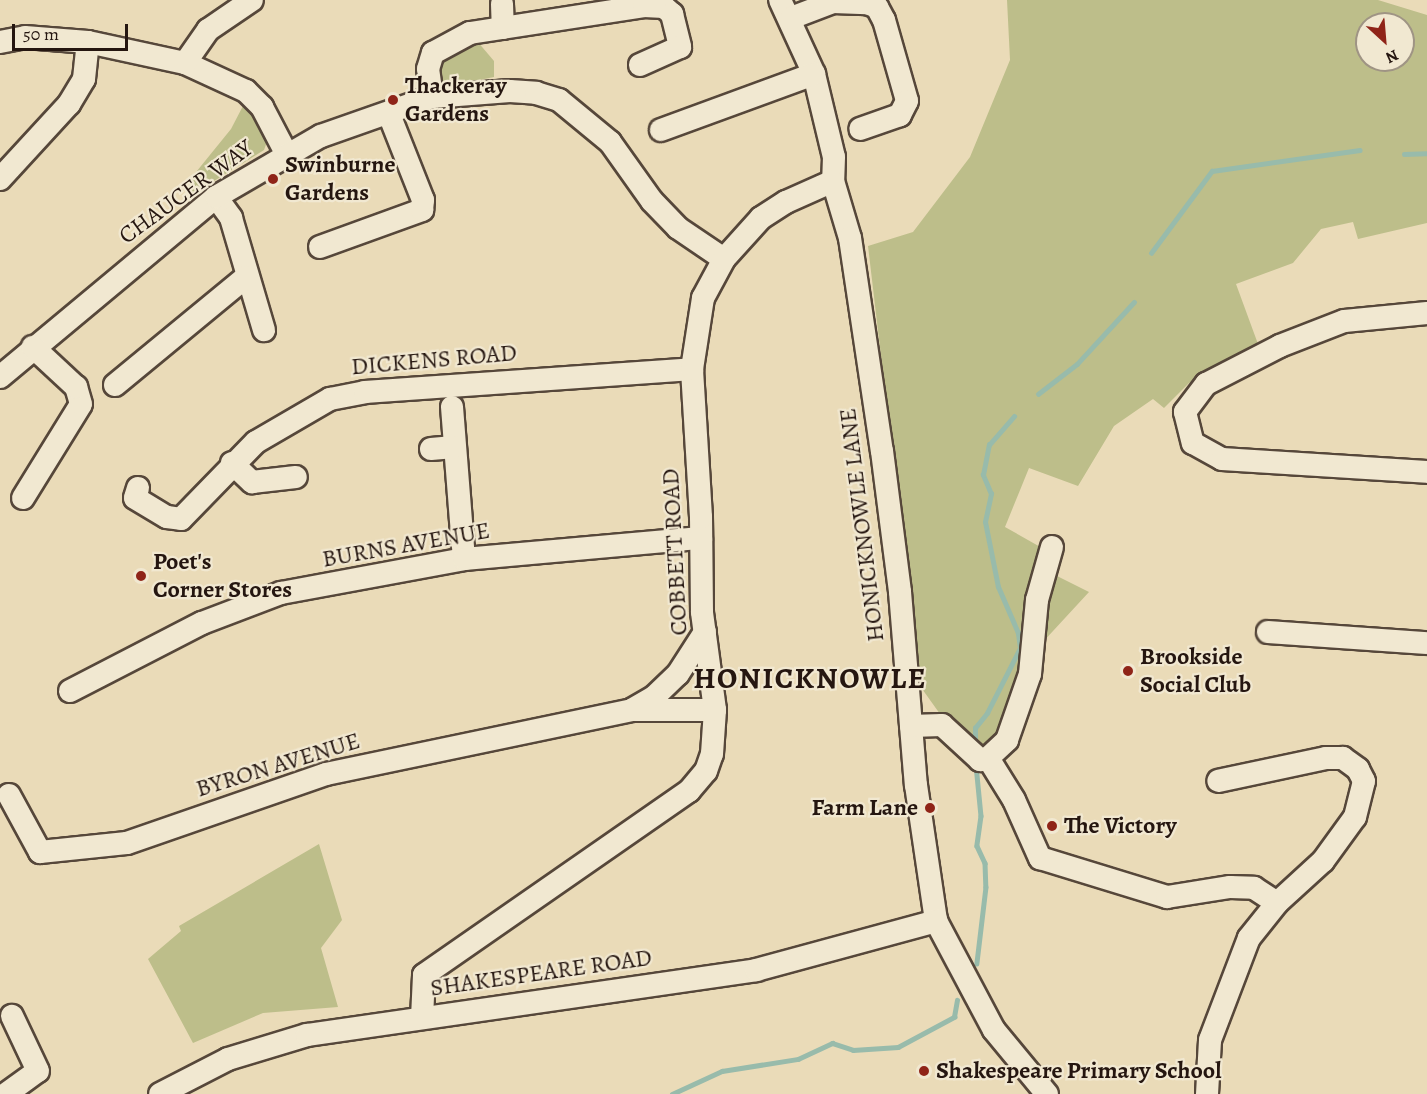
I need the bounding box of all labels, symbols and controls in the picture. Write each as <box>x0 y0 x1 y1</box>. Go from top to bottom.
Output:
scale bar <box>15 12 130 50</box>
north arrow <box>1355 12 1415 72</box>
text: 50 m <box>23 22 59 46</box>
text: N <box>1382 44 1402 69</box>
place label: Thackeray Gardens <box>405 72 507 128</box>
marker: Thackeray Gardens <box>386 93 400 107</box>
street label: CHAUCER WAY <box>113 134 259 250</box>
place label: Swinburne Gardens <box>285 151 395 207</box>
marker: Swinburne Gardens <box>266 172 280 186</box>
street label: DICKENS ROAD <box>350 338 518 382</box>
street label: HONICKNOWLE LANE <box>833 407 891 643</box>
street label: COBBETT ROAD <box>656 468 694 636</box>
street label: BURNS AVENUE <box>320 516 492 574</box>
place label: Poet's Corner Stores <box>153 548 292 604</box>
marker: Poet's Corner Stores <box>134 569 148 583</box>
place label: Brookside Social Club <box>1140 643 1251 699</box>
district label: HONICKNOWLE <box>693 660 927 696</box>
marker: Brookside Social Club <box>1121 664 1135 678</box>
street label: BYRON AVENUE <box>193 726 363 804</box>
place label: Farm Lane <box>812 794 918 822</box>
marker: Farm Lane <box>923 801 937 815</box>
place label: The Victory <box>1064 812 1177 840</box>
marker: The Victory <box>1045 819 1059 833</box>
street label: SHAKESPEARE ROAD <box>428 943 654 1003</box>
place label: Shakespeare Primary School <box>936 1057 1222 1085</box>
marker: Shakespeare Primary School <box>917 1064 931 1078</box>

